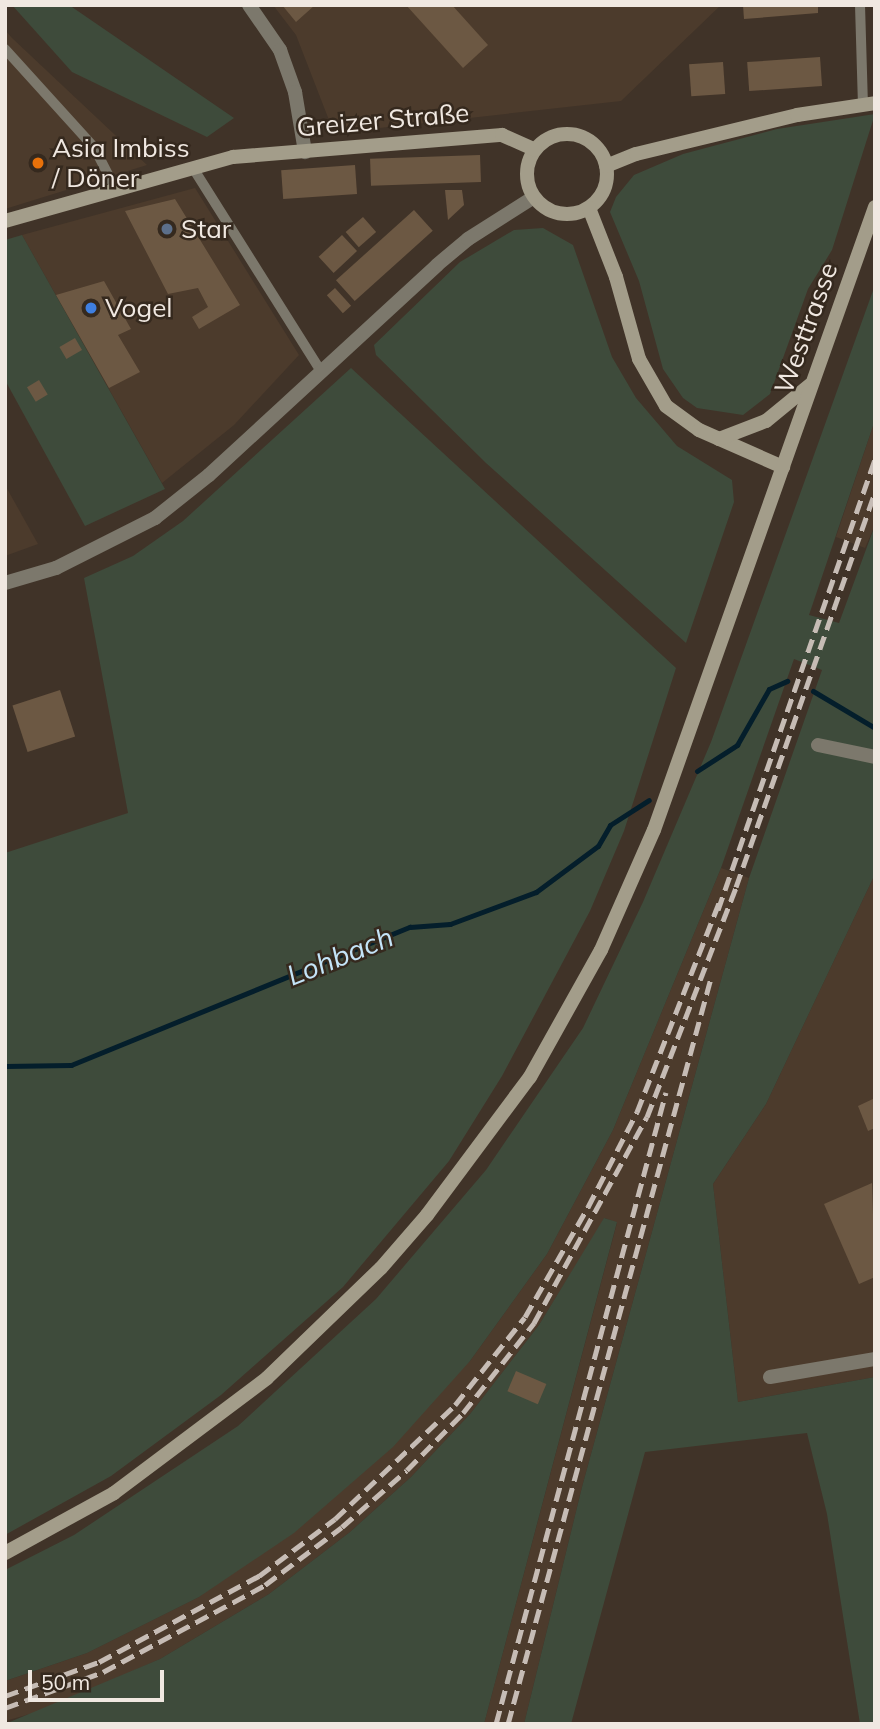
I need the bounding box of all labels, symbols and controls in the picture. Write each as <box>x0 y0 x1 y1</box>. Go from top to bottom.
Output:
street label: Greizer Straße <box>295 97 471 143</box>
place label: Asia Imbiss / Döner <box>52 132 190 194</box>
marker: Asia Imbiss / Döner <box>30 155 46 171</box>
place label: Star <box>181 213 231 245</box>
marker: Star <box>159 221 175 237</box>
street label: Westtrasse <box>768 258 844 398</box>
place label: Vogel <box>105 292 172 324</box>
marker: Vogel <box>83 300 99 316</box>
water label: Lohbach <box>282 920 398 992</box>
scale bar <box>32 1656 168 1700</box>
text: 50 m <box>41 1669 90 1695</box>

